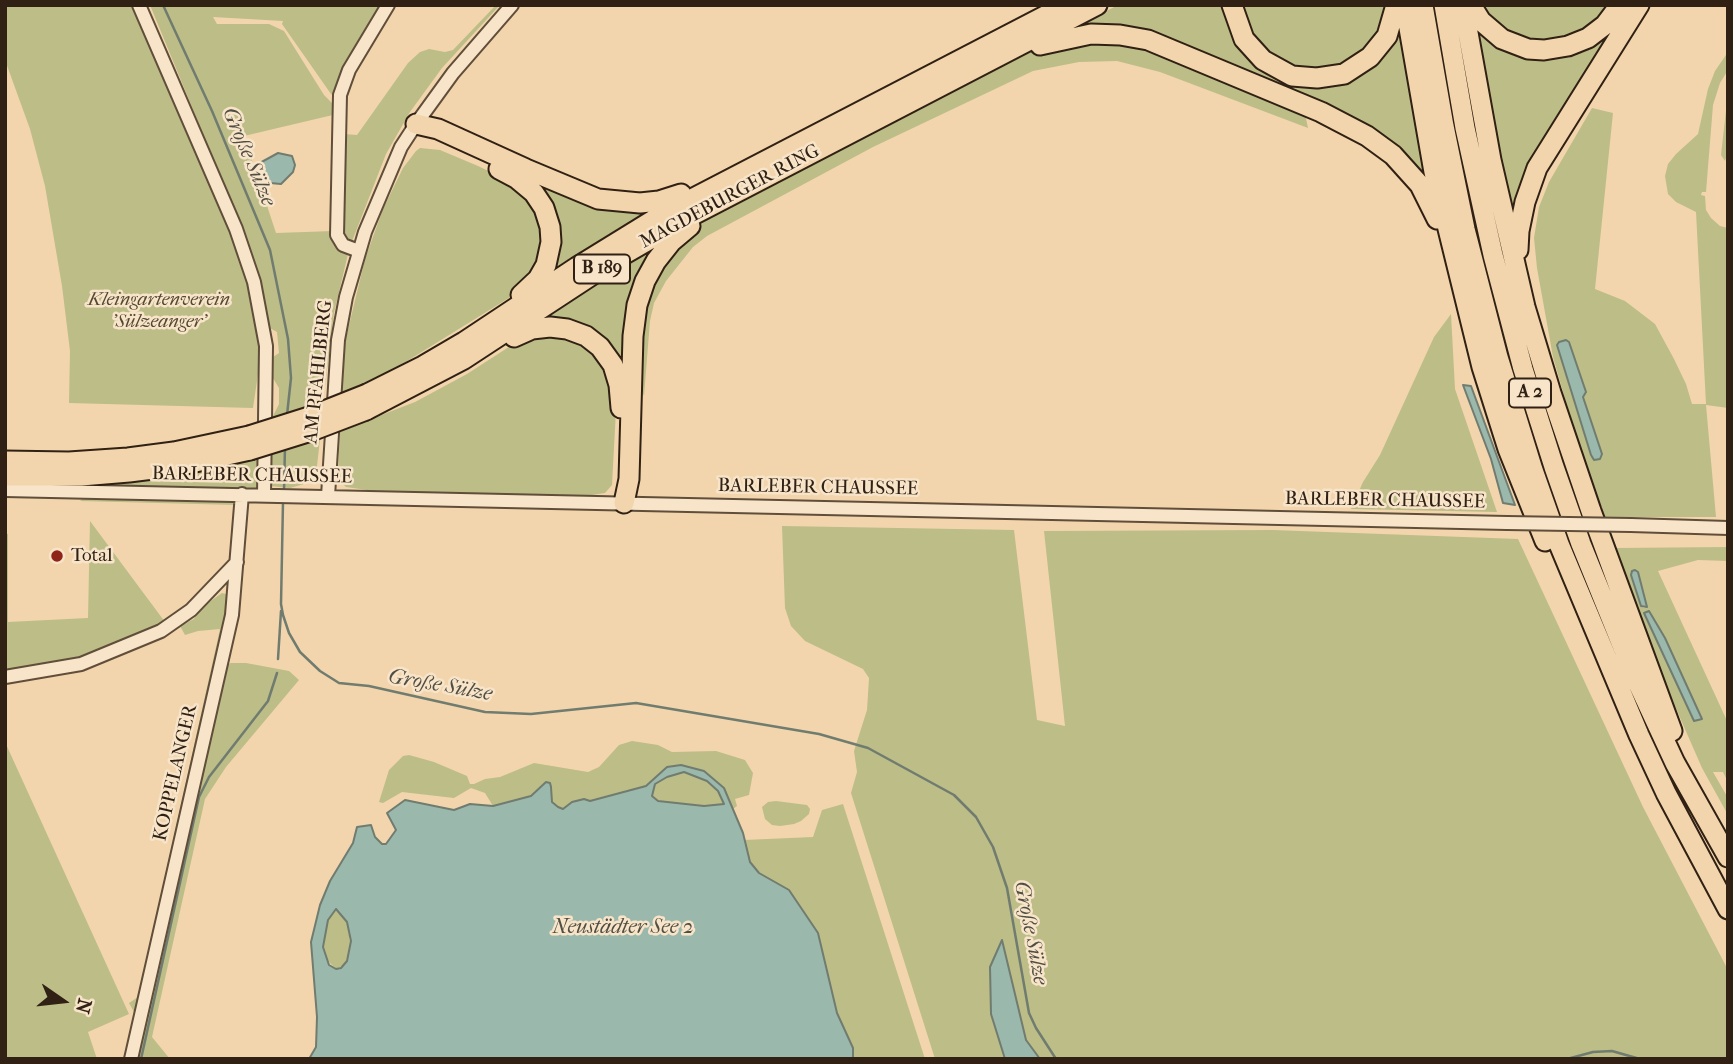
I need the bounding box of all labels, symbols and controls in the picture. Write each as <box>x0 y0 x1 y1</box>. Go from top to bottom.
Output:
water label: Große Sülze <box>216 104 280 210</box>
street label: MAGDEBURGER RING <box>636 140 824 254</box>
road number: B 189 <box>574 255 630 284</box>
park label: Kleingartenverein 'Sülzeanger' <box>88 289 230 333</box>
street label: AM PFAHLBERG <box>300 299 338 445</box>
road number: A 2 <box>1509 379 1551 408</box>
street label: BARLEBER CHAUSSEE <box>152 463 352 489</box>
street label: BARLEBER CHAUSSEE <box>718 475 918 501</box>
street label: BARLEBER CHAUSSEE <box>1285 488 1485 514</box>
place label: Total <box>71 545 112 567</box>
marker: Total <box>49 548 65 564</box>
water label: Große Sülze <box>386 664 494 708</box>
street label: KOPPELANGER <box>149 703 203 843</box>
water label: Große Sülze <box>1008 879 1052 987</box>
water label: Neustädter See 2 <box>552 915 694 941</box>
north arrow <box>28 966 98 1036</box>
text: N <box>71 996 96 1016</box>

